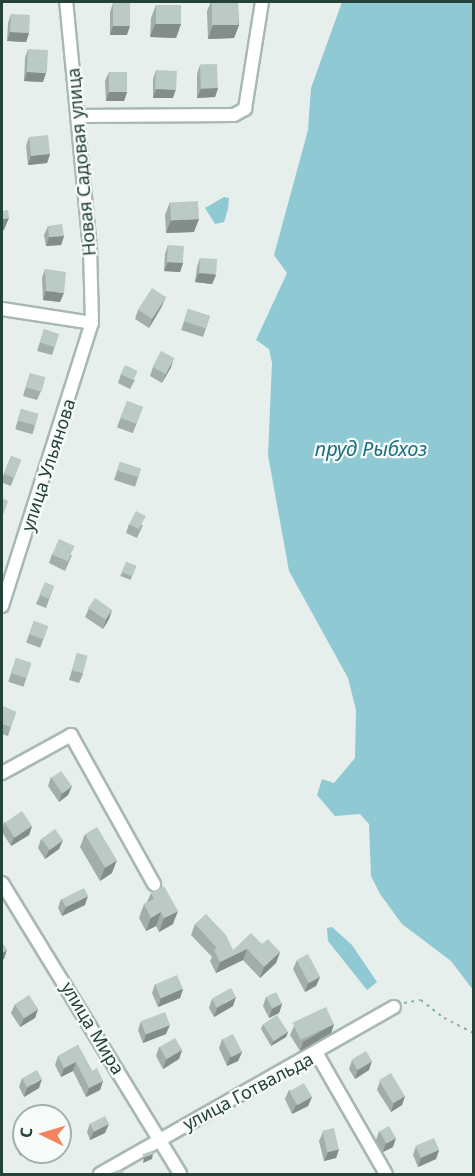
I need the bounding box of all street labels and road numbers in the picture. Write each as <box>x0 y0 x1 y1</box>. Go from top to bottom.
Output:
street label: Новая Садовая улица <box>62 67 100 257</box>
street label: улица Ульянова <box>16 396 80 534</box>
street label: улица Мира <box>57 978 129 1078</box>
street label: улица Готвальда <box>179 1048 317 1134</box>

